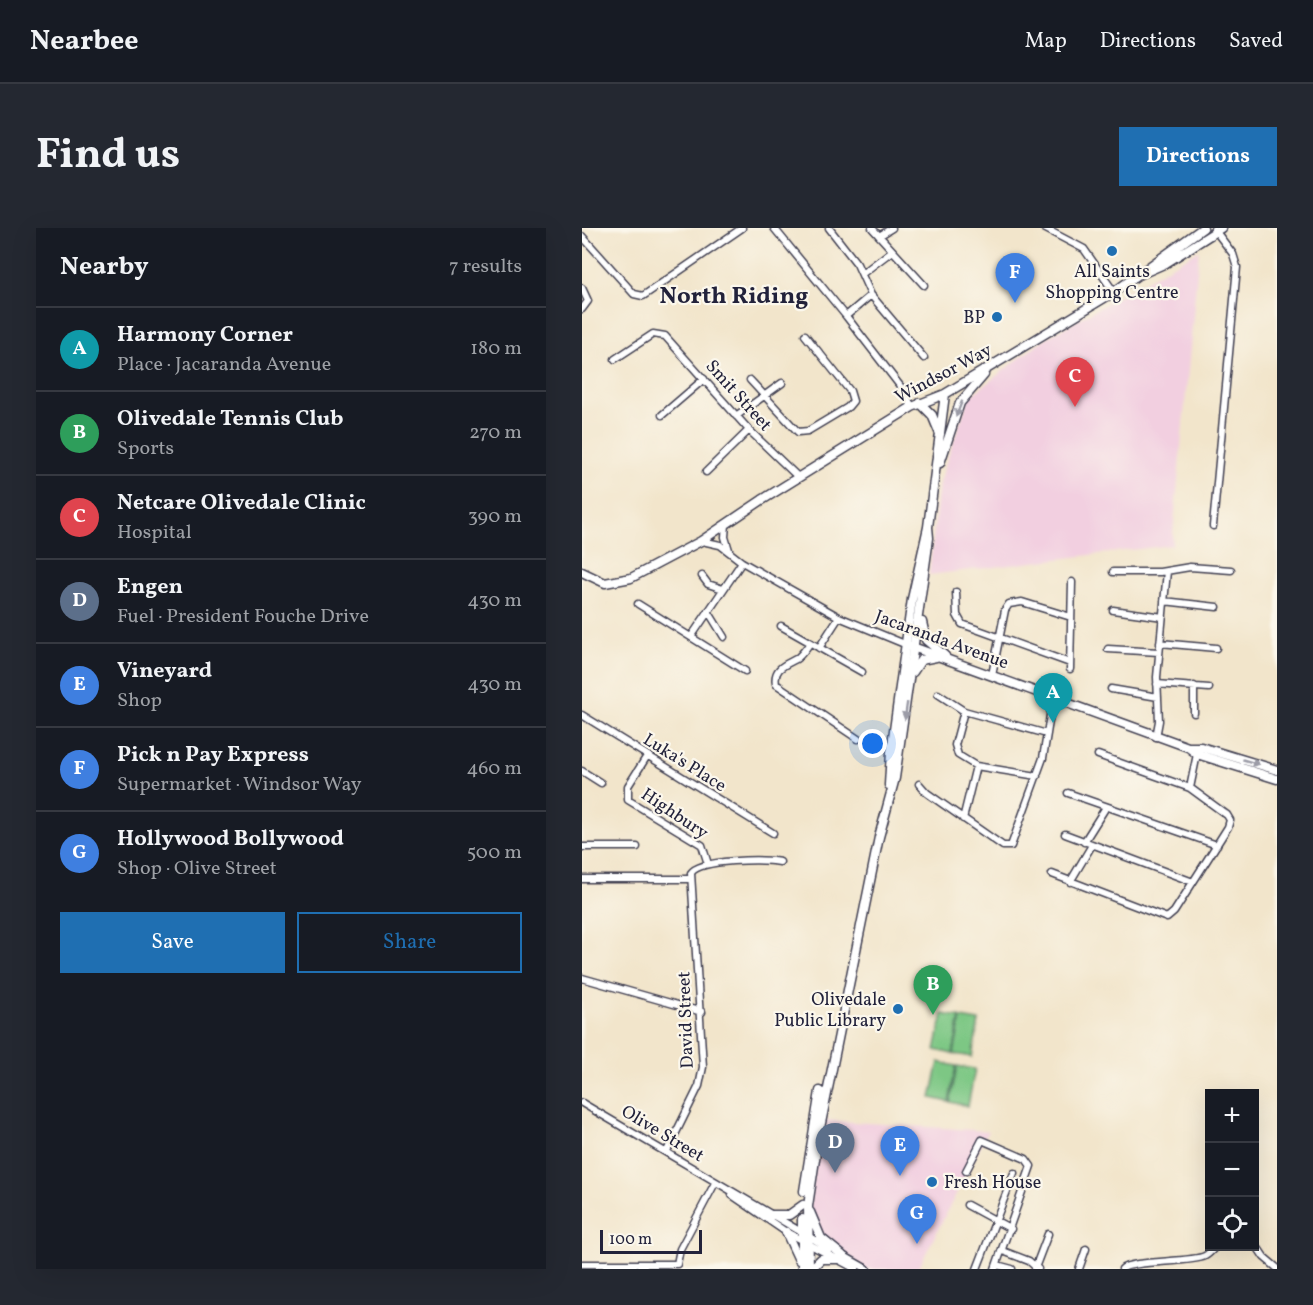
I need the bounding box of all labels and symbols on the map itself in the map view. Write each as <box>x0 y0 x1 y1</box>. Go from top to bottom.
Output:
marker: All Saints Shopping Centre <box>1105 244 1119 258</box>
pin: F <box>996 254 1034 303</box>
place label: All Saints Shopping Centre <box>1045 260 1179 306</box>
district label: North Riding <box>660 280 808 314</box>
place label: BP <box>963 306 985 331</box>
marker: BP <box>990 310 1004 324</box>
street label: Windsor Way <box>891 338 997 410</box>
street label: Smit Street <box>699 355 777 437</box>
pin: C <box>1056 358 1094 407</box>
one-way arrow <box>953 400 963 418</box>
street label: Jacaranda Avenue <box>871 605 1012 676</box>
pin: A <box>1034 674 1072 723</box>
one-way arrow <box>901 702 910 721</box>
street label: Luka's Place <box>638 728 731 799</box>
your location <box>858 729 887 758</box>
one-way arrow <box>1242 758 1260 767</box>
street label: Highbury <box>636 783 713 846</box>
pin: B <box>914 966 952 1015</box>
street label: David Street <box>672 971 701 1069</box>
place label: Olivedale Public Library <box>774 988 886 1034</box>
marker: Olivedale Public Library <box>891 1002 905 1016</box>
street label: Olive Street <box>616 1100 708 1169</box>
pin: D <box>816 1124 854 1173</box>
pin: E <box>880 1126 920 1176</box>
place label: Fresh House <box>944 1171 1041 1196</box>
marker: Fresh House <box>925 1175 939 1189</box>
pin: G <box>898 1194 936 1244</box>
scale bar <box>600 1227 702 1254</box>

